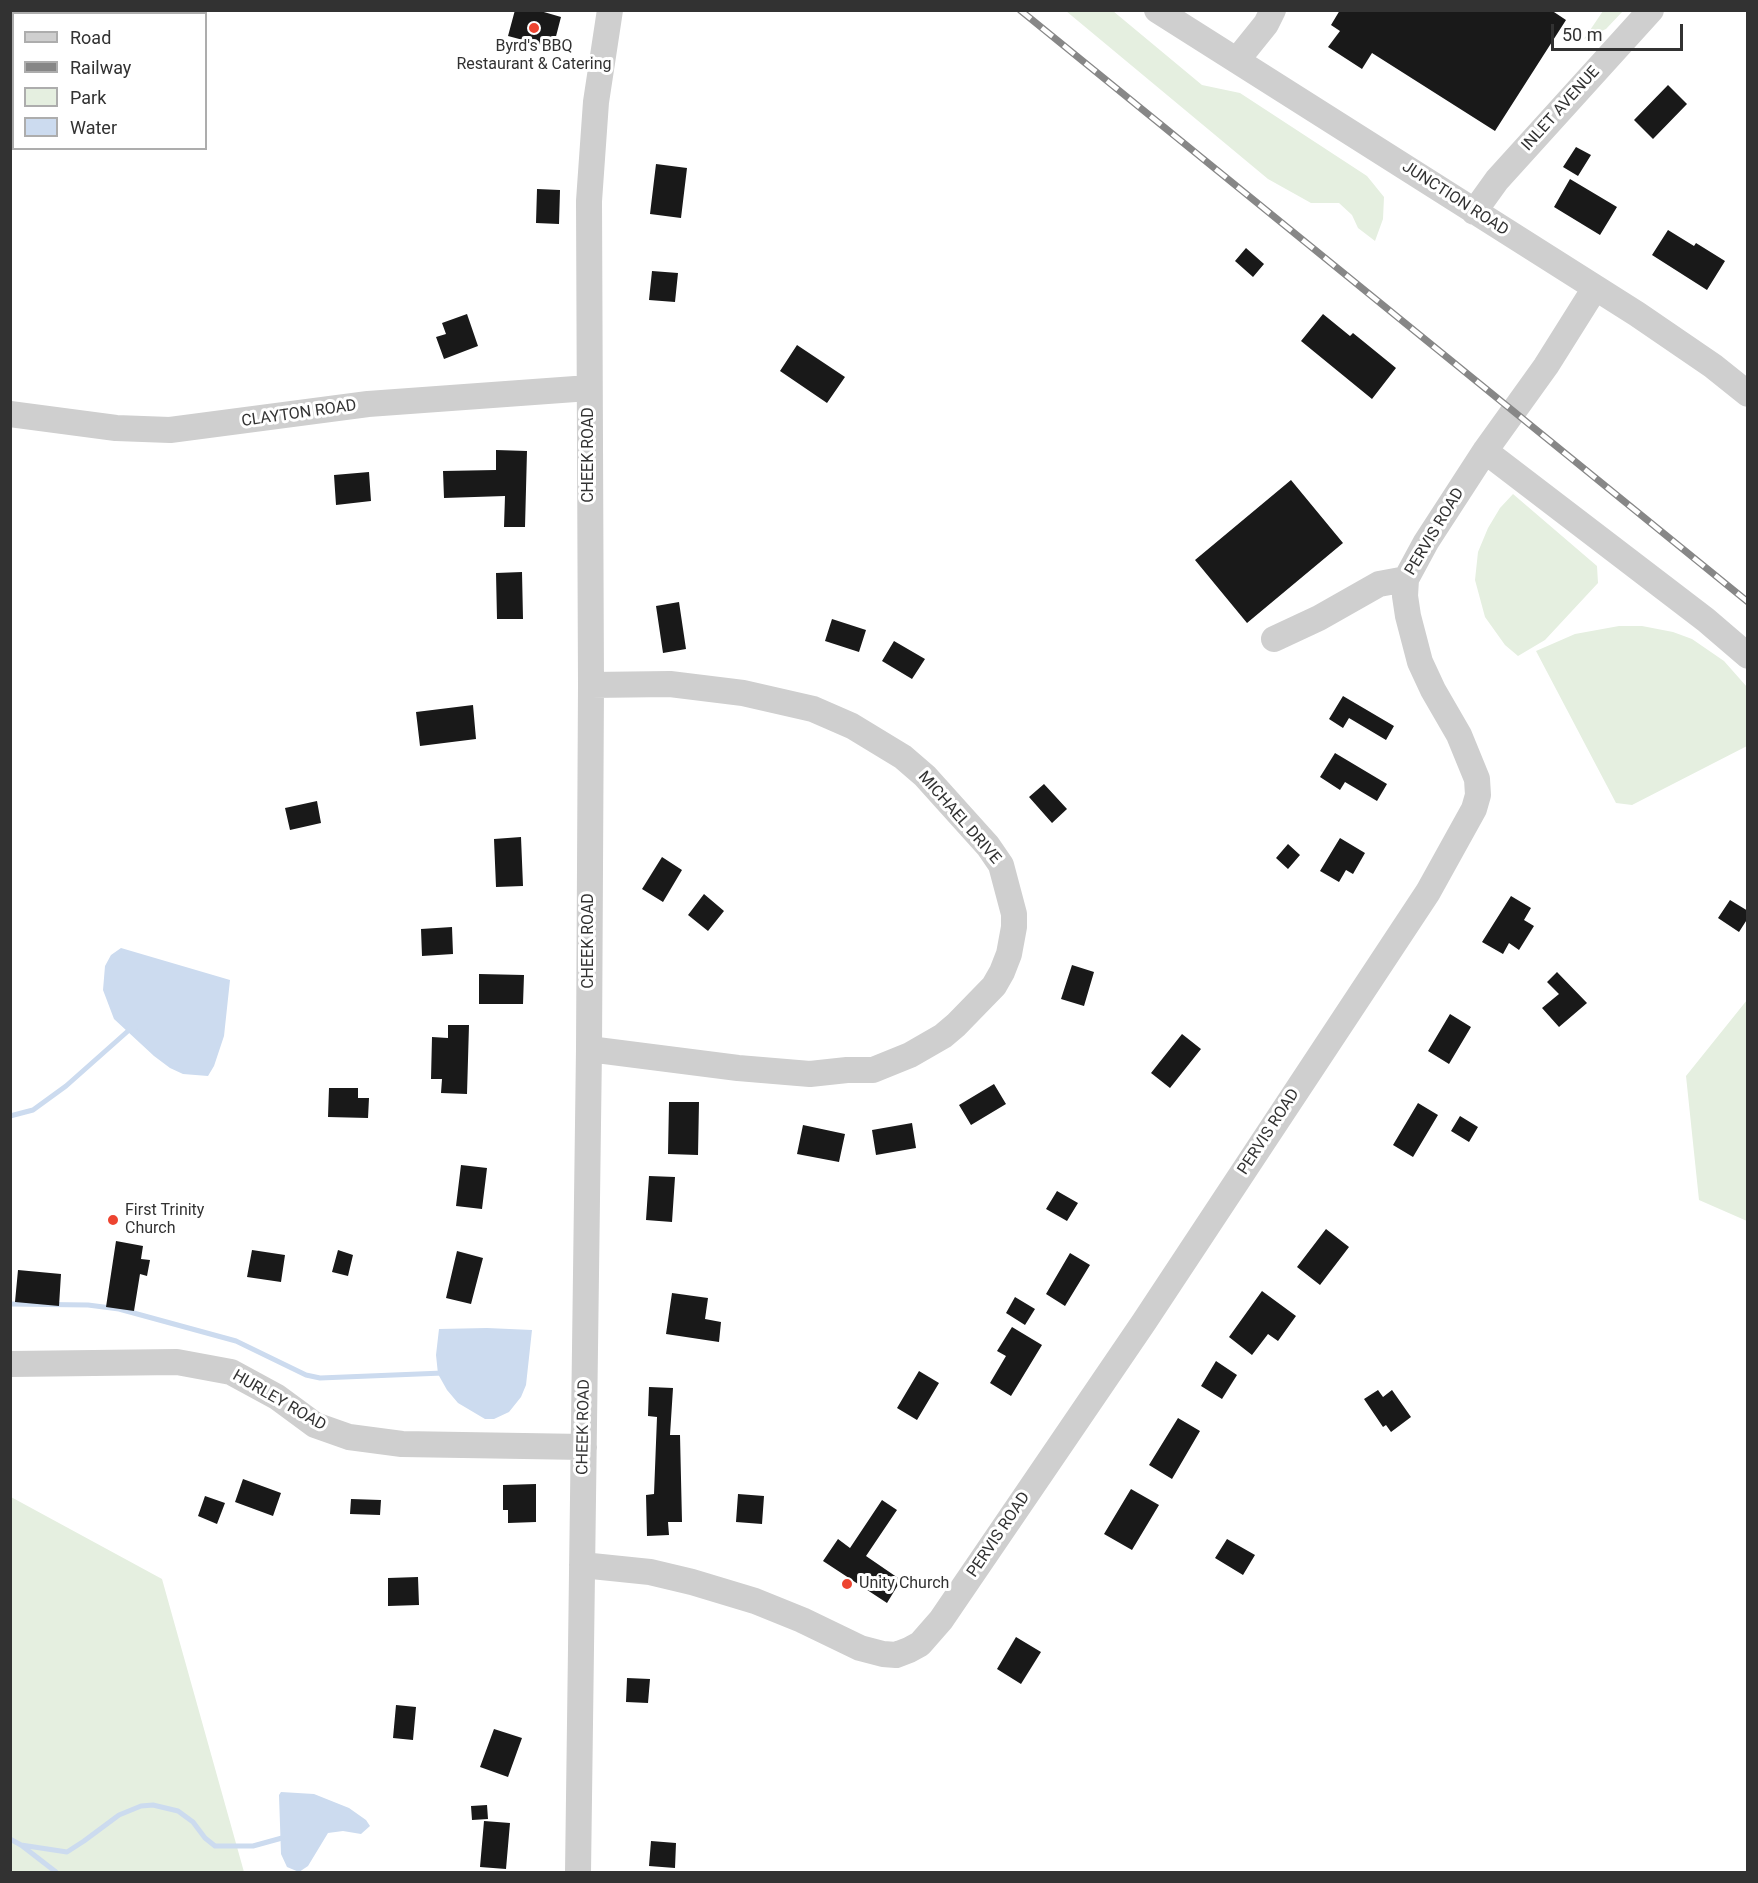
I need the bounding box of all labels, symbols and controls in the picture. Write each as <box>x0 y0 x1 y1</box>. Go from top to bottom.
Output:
legend <box>12 12 207 150</box>
scale bar <box>1554 12 1686 50</box>
marker: Byrd's BBQ Restaurant & Catering <box>527 21 541 35</box>
text: 50 m <box>1562 24 1602 45</box>
text: Road <box>70 27 111 48</box>
place label: Byrd's BBQ Restaurant & Catering <box>456 37 612 75</box>
text: Railway <box>70 57 131 78</box>
street label: INLET AVENUE <box>1518 63 1604 155</box>
text: Park <box>70 87 106 108</box>
text: Water <box>70 117 117 138</box>
street label: JUNCTION ROAD <box>1398 158 1512 240</box>
street label: CLAYTON ROAD <box>240 396 358 432</box>
street label: CHEEK ROAD <box>579 407 599 503</box>
street label: PERVIS ROAD <box>1401 485 1469 579</box>
street label: MICHAEL DRIVE <box>914 768 1004 868</box>
street label: CHEEK ROAD <box>579 893 599 989</box>
street label: PERVIS ROAD <box>1234 1085 1304 1179</box>
place label: First Trinity Church <box>125 1201 204 1239</box>
marker: First Trinity Church <box>106 1213 120 1227</box>
street label: HURLEY ROAD <box>229 1367 329 1435</box>
street label: CHEEK ROAD <box>574 1379 594 1475</box>
street label: PERVIS ROAD <box>963 1489 1035 1581</box>
place label: Unity Church <box>859 1574 949 1594</box>
marker: Unity Church <box>840 1577 854 1591</box>

